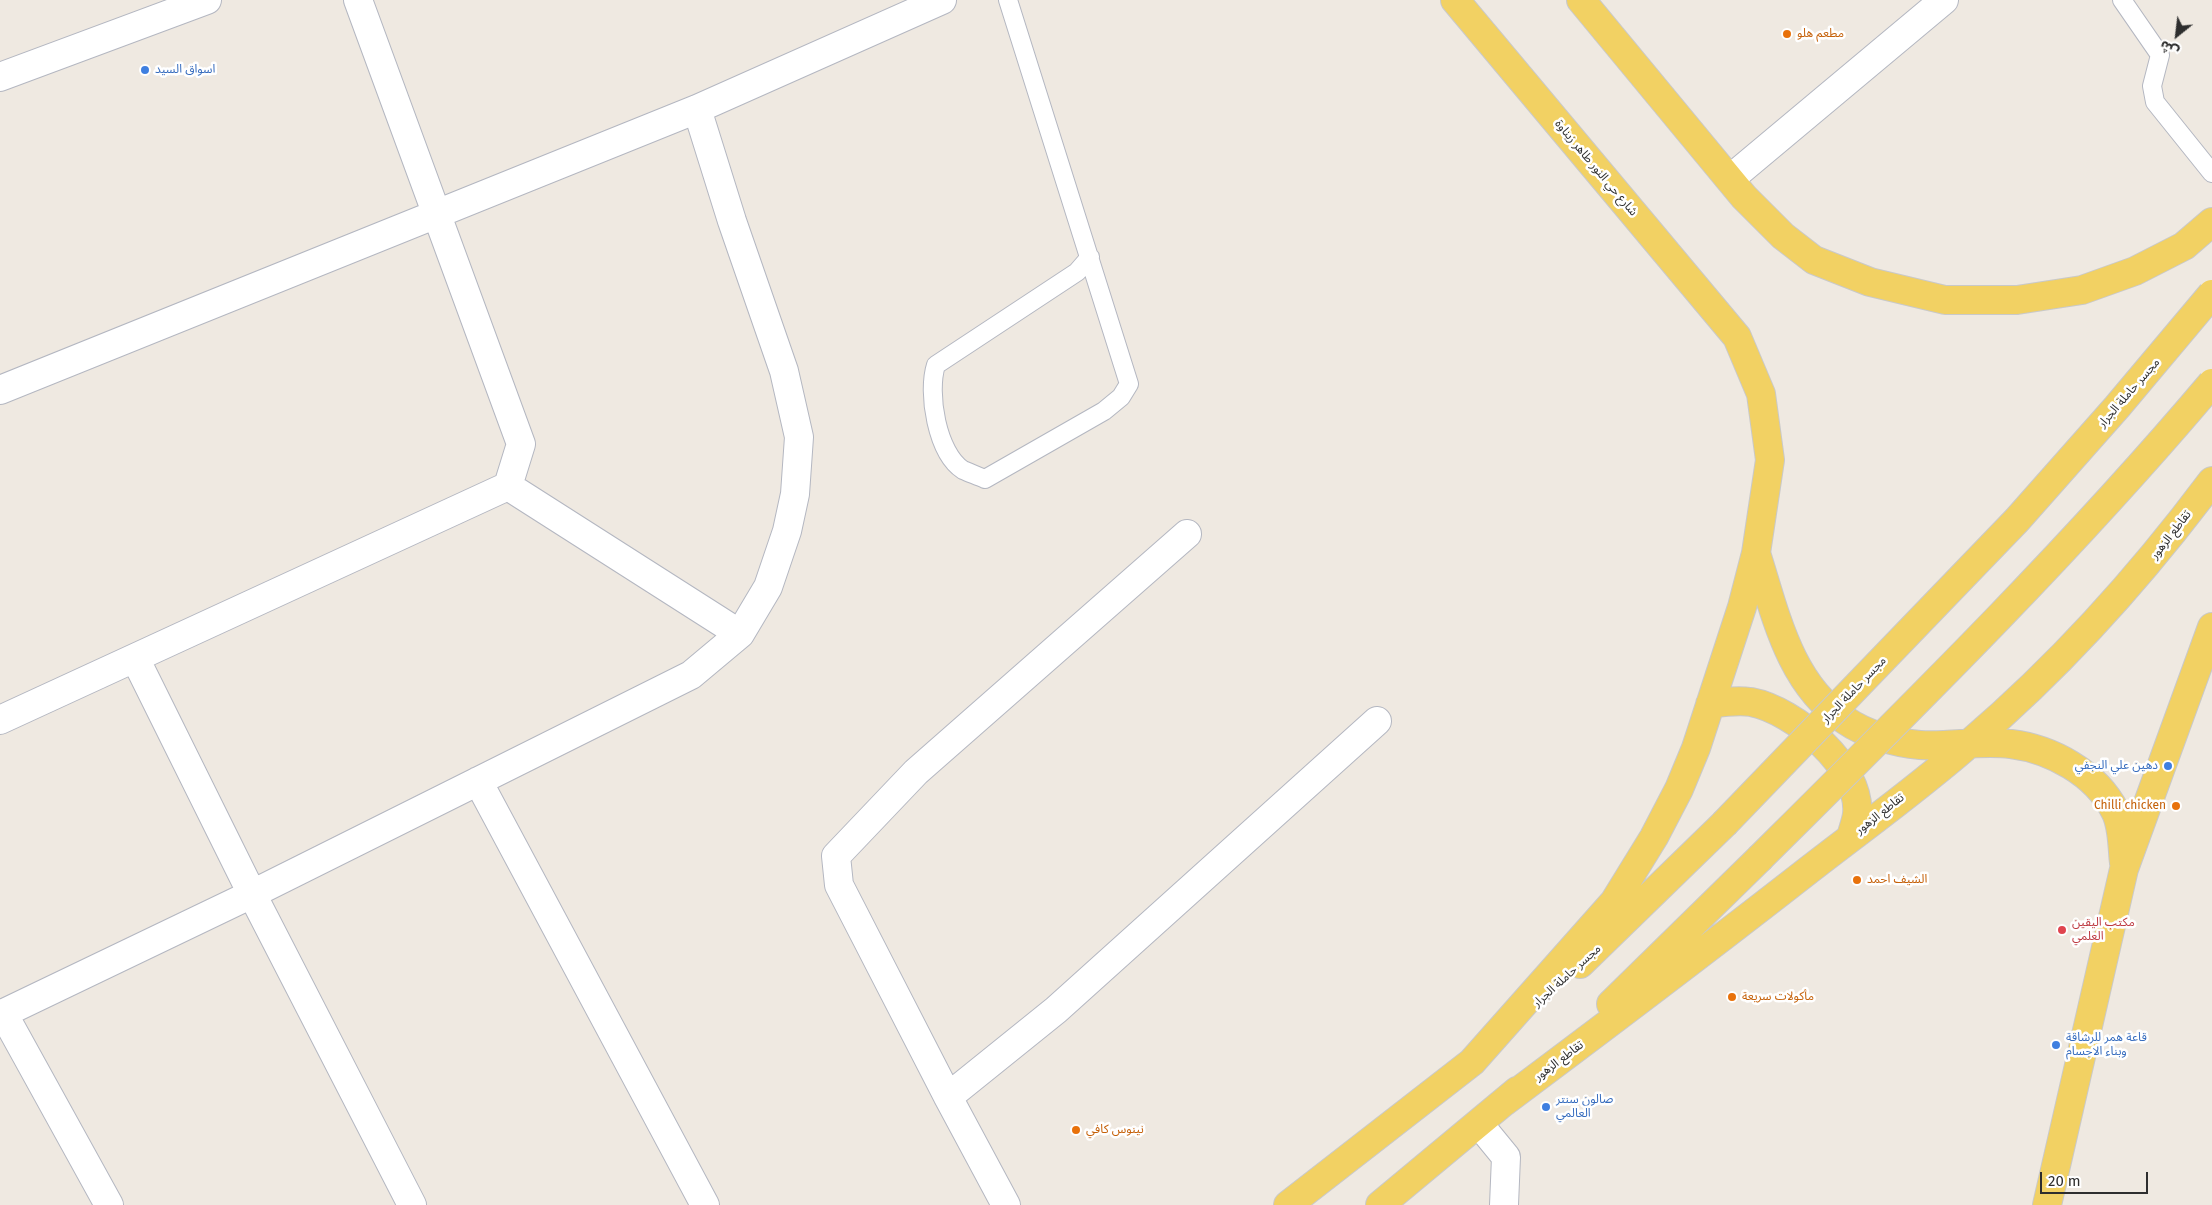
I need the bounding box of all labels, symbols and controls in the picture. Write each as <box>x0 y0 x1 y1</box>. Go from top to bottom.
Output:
north arrow <box>2152 10 2202 60</box>
place label: مطعم هلو <box>1797 27 1844 41</box>
marker: مطعم هلو <box>1781 28 1793 40</box>
text: ش <box>2157 36 2182 61</box>
place label: اسواق السيد <box>155 63 215 77</box>
marker: اسواق السيد <box>139 64 151 76</box>
street label: شارع حي النور طاهر زيناوة <box>1552 117 1640 219</box>
street label: مجسر حاملة الجرار <box>2095 355 2163 431</box>
street label: تقاطع الزهور <box>2148 508 2194 562</box>
street label: مجسر حاملة الجرار <box>1819 654 1889 726</box>
place label: دهين علي النجفي <box>2075 759 2158 773</box>
marker: دهين علي النجفي <box>2162 760 2174 772</box>
street label: تقاطع الزهور <box>1853 791 1907 837</box>
place label: Chilli chicken <box>2094 799 2166 813</box>
marker: Chilli chicken <box>2170 800 2182 812</box>
place label: الشيف احمد <box>1867 873 1927 887</box>
marker: الشيف احمد <box>1851 874 1863 886</box>
place label: مكتب اليقين العلمي <box>2072 916 2135 944</box>
marker: مكتب اليقين العلمي <box>2056 924 2068 936</box>
street label: مجسر حاملة الجرار <box>1530 942 1604 1010</box>
place label: مأكولات سريعة <box>1742 990 1814 1004</box>
marker: مأكولات سريعة <box>1726 991 1738 1003</box>
place label: قاعة همر للرشاقة وبناء الاجسام <box>2066 1031 2147 1059</box>
street label: تقاطع الزهور <box>1532 1038 1586 1084</box>
marker: قاعة همر للرشاقة وبناء الاجسام <box>2050 1039 2062 1051</box>
place label: صالون سنتر العالمي <box>1556 1093 1613 1121</box>
marker: صالون سنتر العالمي <box>1540 1101 1552 1113</box>
place label: نينوس كافي <box>1086 1123 1144 1137</box>
marker: نينوس كافي <box>1070 1124 1082 1136</box>
scale bar <box>2042 1162 2150 1194</box>
text: 20 m <box>2048 1172 2081 1190</box>

